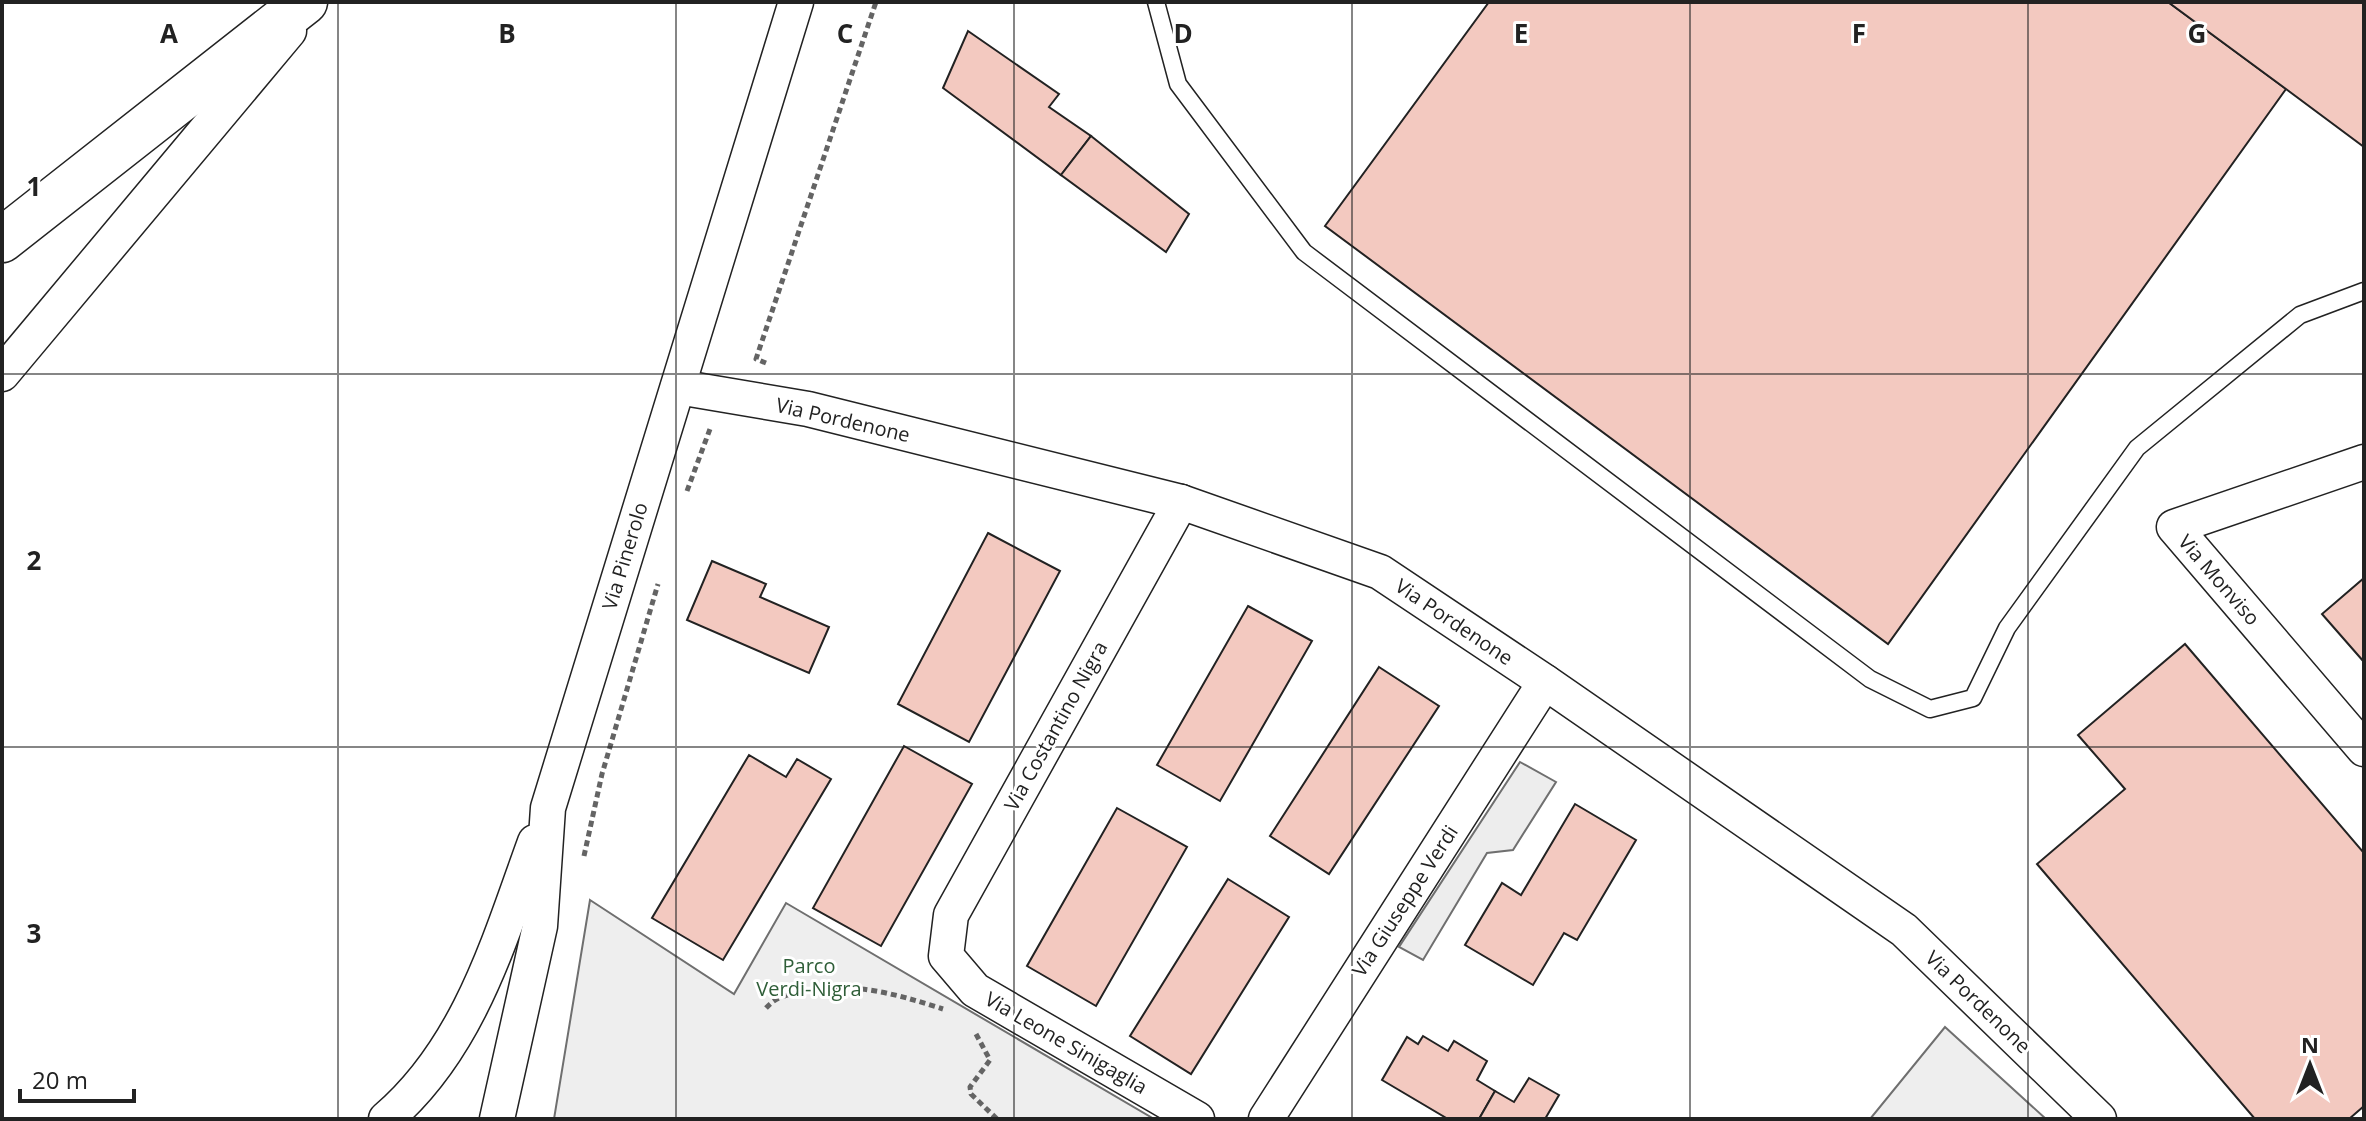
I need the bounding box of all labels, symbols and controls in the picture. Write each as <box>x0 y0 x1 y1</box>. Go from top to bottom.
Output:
text: A <box>160 15 178 51</box>
text: B <box>498 15 516 51</box>
text: C <box>837 15 853 51</box>
text: D <box>1173 15 1193 51</box>
text: E <box>1514 15 1528 51</box>
text: F <box>1852 15 1866 51</box>
text: G <box>2188 15 2206 51</box>
text: 1 <box>27 168 41 204</box>
street label: Via Pordenone <box>773 391 913 448</box>
street label: Via Pinerolo <box>595 499 654 613</box>
street label: Via Monviso <box>2172 528 2266 631</box>
text: 2 <box>27 542 42 578</box>
street label: Via Pordenone <box>1390 572 1519 671</box>
street label: Via Costantino Nigra <box>998 636 1113 815</box>
street label: Via Giuseppe Verdi <box>1345 820 1464 982</box>
text: 3 <box>27 915 41 951</box>
street label: Via Pordenone <box>1920 944 2037 1059</box>
park label: Parco Verdi-Nigra <box>756 952 862 1002</box>
street label: Via Leone Sinigaglia <box>980 985 1152 1100</box>
north arrow <box>2270 1025 2350 1105</box>
text: N <box>2301 1029 2319 1059</box>
scale bar <box>20 1053 134 1103</box>
text: 20 m <box>32 1063 88 1096</box>

